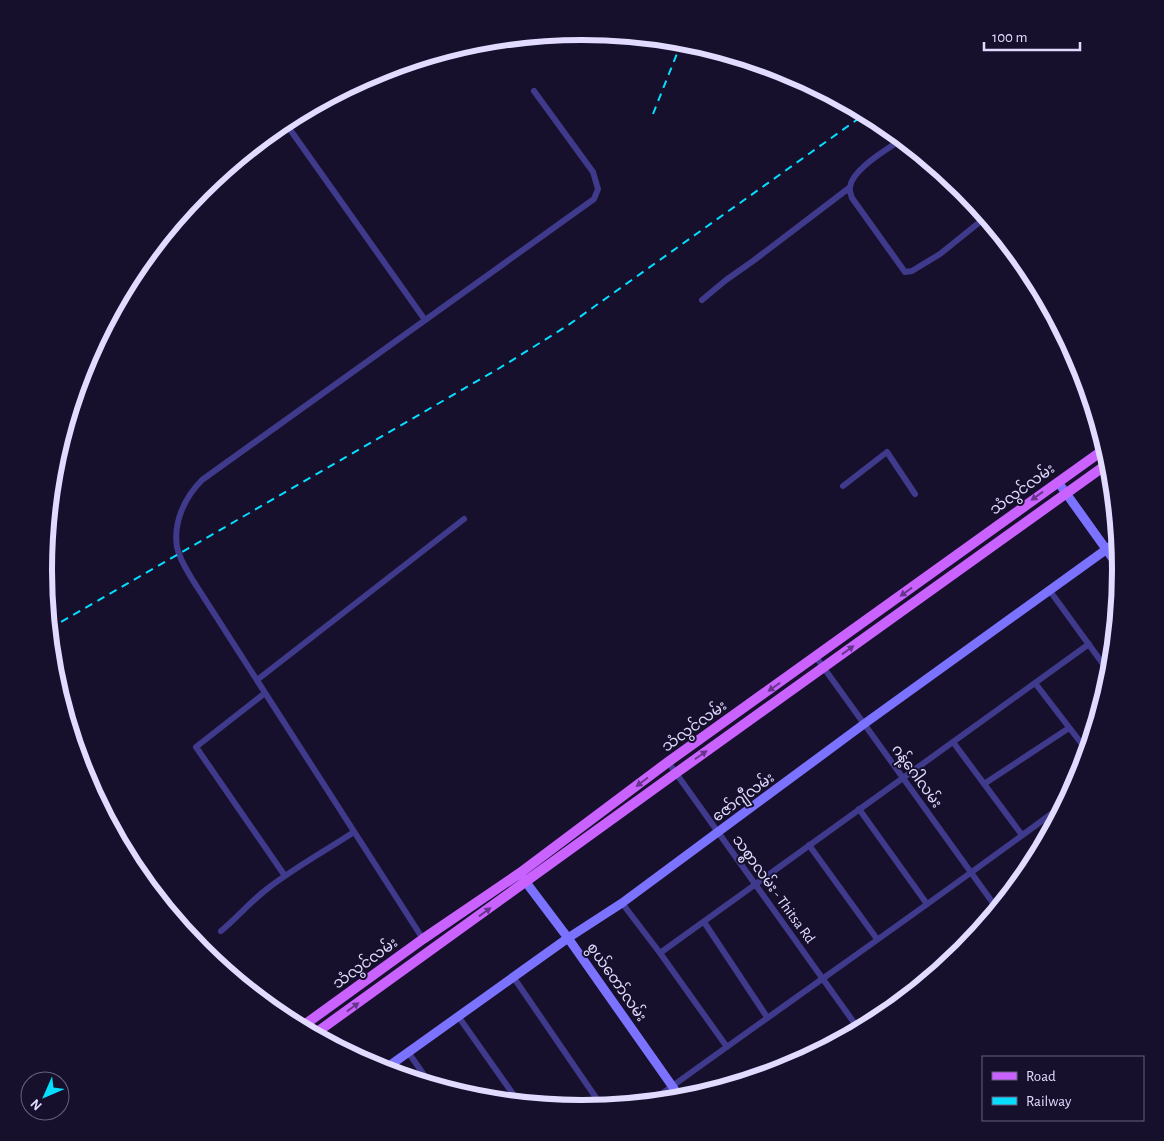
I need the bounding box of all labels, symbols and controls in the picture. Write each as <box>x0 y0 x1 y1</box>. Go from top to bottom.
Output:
scale bar <box>984 20 1080 52</box>
text: 100 m <box>992 30 1027 45</box>
street label: သံလွင်လမ်း <box>985 459 1059 520</box>
one-way arrow <box>1031 491 1044 502</box>
one-way arrow <box>899 587 913 597</box>
one-way arrow <box>841 645 855 655</box>
one-way arrow <box>767 682 781 692</box>
street label: သံလွင်လမ်း <box>657 696 731 757</box>
street label: ဂန့်ဂေါလမ်း <box>886 740 947 813</box>
one-way arrow <box>694 750 708 760</box>
street label: ဇော်ဂျီလမ်း <box>708 768 779 828</box>
one-way arrow <box>635 777 649 787</box>
street label: သစ္စာလမ်း - Thitsa Rd <box>726 831 820 949</box>
one-way arrow <box>478 907 492 917</box>
street label: သံလွင်လမ်း <box>328 933 402 994</box>
street label: စွယ်တော်လမ်း <box>582 939 652 1026</box>
one-way arrow <box>346 1002 360 1012</box>
legend <box>982 1056 1144 1121</box>
text: Road <box>1026 1069 1056 1084</box>
north arrow <box>20 1071 70 1121</box>
text: Railway <box>1026 1094 1072 1109</box>
text: N <box>28 1096 45 1113</box>

